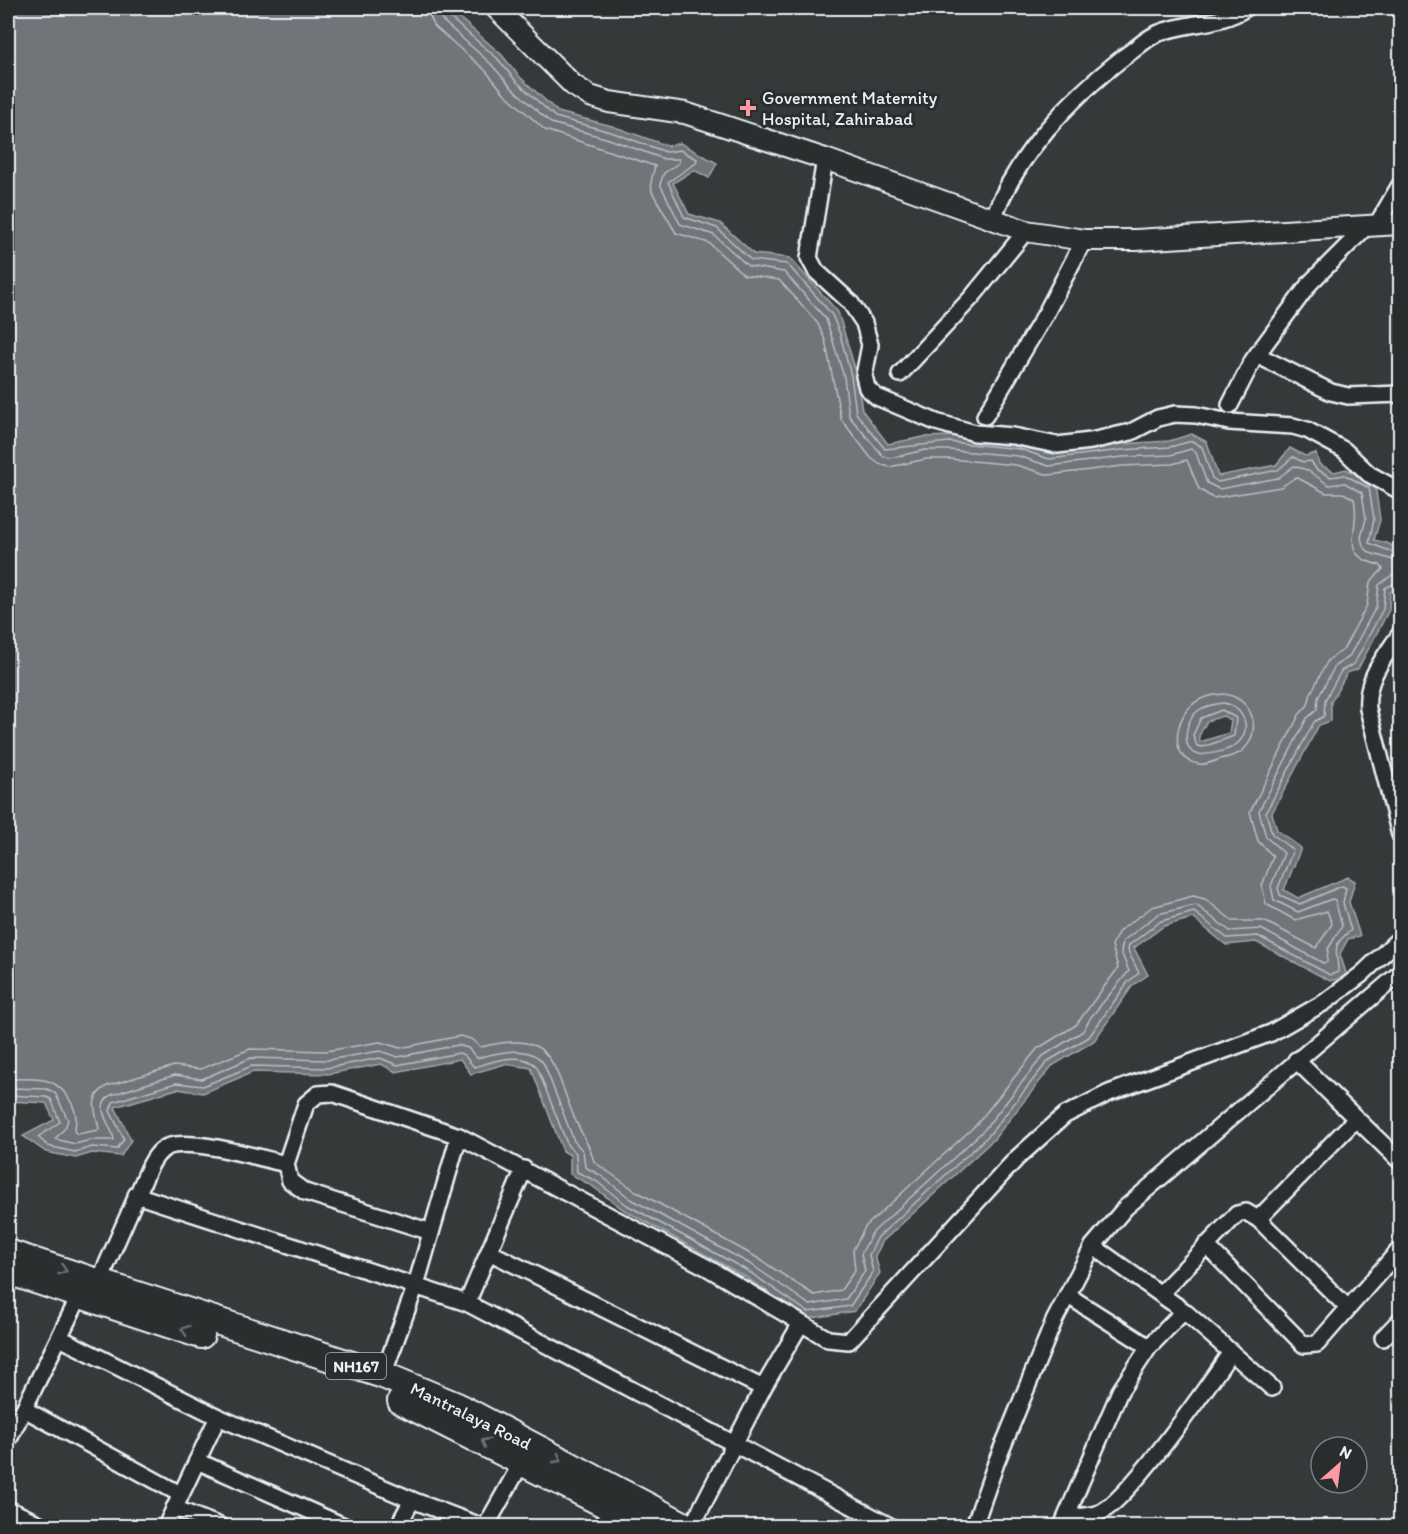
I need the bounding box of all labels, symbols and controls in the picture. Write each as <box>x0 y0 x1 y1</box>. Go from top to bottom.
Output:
place label: Government Maternity Hospital, Zahirabad <box>762 87 938 130</box>
marker: Government Maternity Hospital, Zahirabad <box>739 99 757 117</box>
one-way arrow <box>57 1263 68 1275</box>
one-way arrow <box>180 1325 191 1337</box>
road number: NH167 <box>326 1353 386 1379</box>
street label: Mantralaya Road <box>407 1377 535 1455</box>
north arrow <box>1309 1435 1369 1495</box>
one-way arrow <box>481 1438 492 1449</box>
text: N <box>1337 1441 1355 1463</box>
one-way arrow <box>552 1452 563 1463</box>

